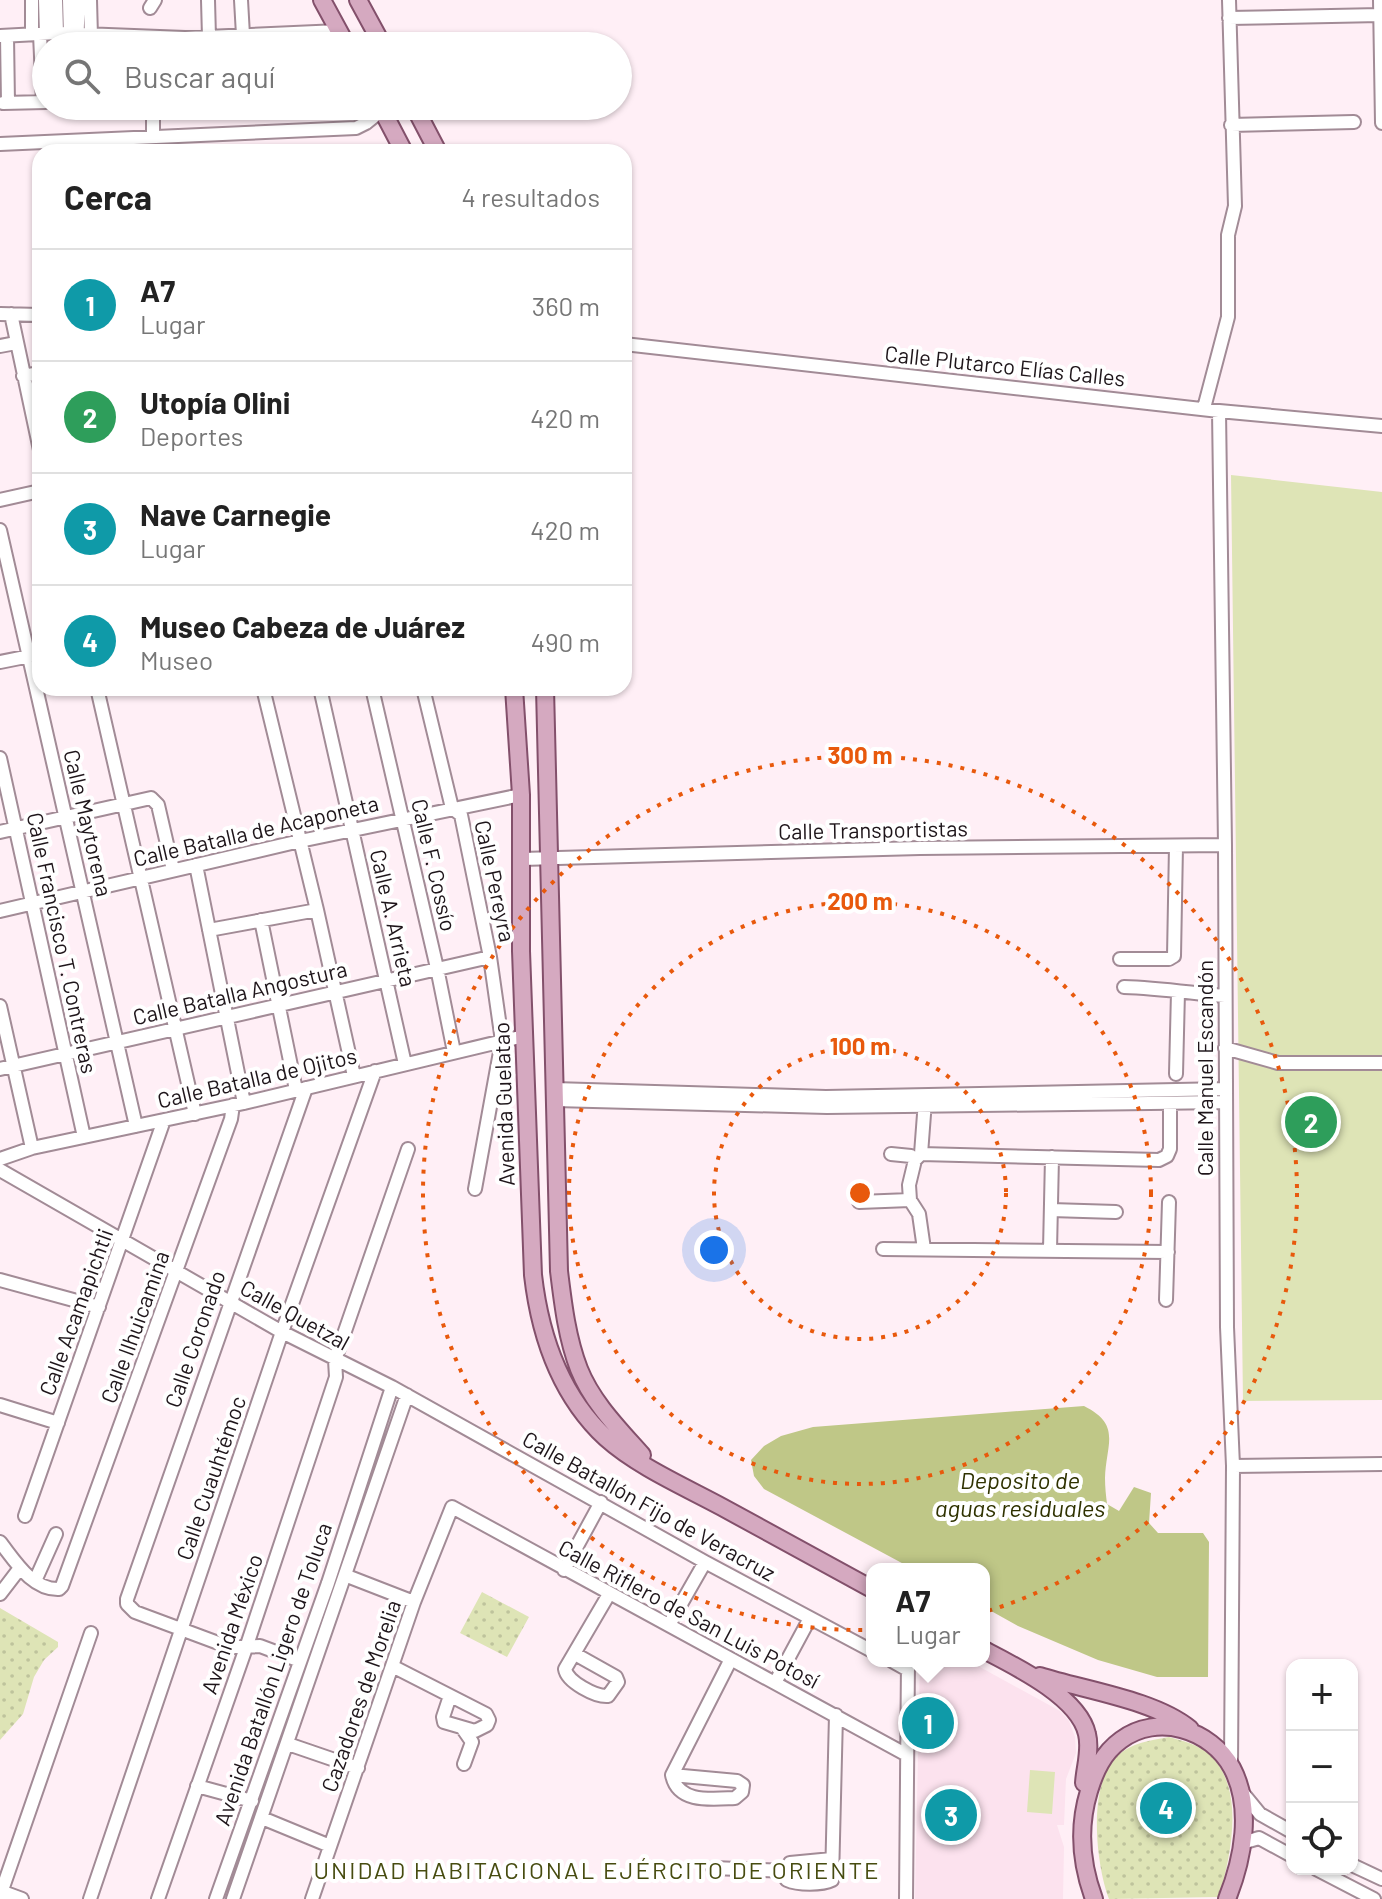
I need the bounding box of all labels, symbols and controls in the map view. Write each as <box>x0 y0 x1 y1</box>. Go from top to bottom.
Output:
search box <box>32 32 632 120</box>
icon: search <box>60 54 104 98</box>
text: Buscar aquí <box>124 58 275 94</box>
text: Cerca <box>64 176 152 217</box>
text: 4 resultados <box>461 181 600 212</box>
text: A7 <box>140 272 175 308</box>
text: 1 <box>85 290 95 321</box>
text: 360 m <box>532 290 600 321</box>
text: Lugar <box>140 308 205 339</box>
street label: Calle Plutarco Elías Calles <box>884 339 1127 391</box>
text: Utopía Olini <box>140 384 290 420</box>
text: 2 <box>83 402 97 433</box>
text: 420 m <box>530 402 600 433</box>
text: Deportes <box>140 420 243 451</box>
text: Nave Carnegie <box>140 496 331 532</box>
text: 3 <box>83 514 97 545</box>
text: 420 m <box>530 514 600 545</box>
text: Lugar <box>140 532 205 563</box>
text: Museo Cabeza de Juárez <box>140 608 465 644</box>
text: 4 <box>82 626 98 657</box>
text: 490 m <box>531 626 600 657</box>
text: Museo <box>140 644 213 675</box>
text: 300 m <box>827 740 893 769</box>
street label: Calle Maytorena <box>59 747 119 899</box>
street label: Calle Batalla de Acaponeta <box>131 789 381 871</box>
street label: Calle F. Cossío <box>407 796 463 933</box>
street label: Calle Francisco T. Contreras <box>23 810 103 1076</box>
street label: Calle Transportistas <box>778 814 968 844</box>
street label: Calle Pereyra <box>470 818 522 944</box>
street label: Calle A. Arrieta <box>366 846 422 989</box>
text: 200 m <box>827 886 893 915</box>
street label: Calle Batalla Angostura <box>130 955 349 1029</box>
street label: Calle Manuel Escandón <box>1191 960 1217 1176</box>
street label: Avenida Guelatao <box>487 1022 519 1187</box>
text: 100 m <box>830 1031 890 1060</box>
street label: Calle Batalla de Ojitos <box>155 1041 359 1113</box>
pin: 2 <box>1285 1092 1337 1152</box>
centre of rings <box>846 1179 874 1207</box>
street label: Calle Acamapichtli <box>33 1225 117 1399</box>
your location <box>694 1230 734 1270</box>
street label: Calle Ilhuicamina <box>94 1247 174 1406</box>
street label: Calle Coronado <box>158 1267 230 1411</box>
street label: Calle Quetzal <box>236 1273 355 1355</box>
street label: Calle Cuauhtémoc <box>170 1392 250 1563</box>
street label: Calle Batallón Fijo de Veracruz <box>519 1425 780 1586</box>
water label: Deposito de aguas residuales <box>935 1465 1105 1522</box>
street label: Avenida Batallón Ligero de Toluca <box>208 1519 336 1828</box>
street label: Calle Riflero de San Luis Potosí <box>555 1533 825 1693</box>
street label: Avenida México <box>195 1550 267 1697</box>
popup <box>866 1563 990 1667</box>
text: A7 <box>895 1582 930 1618</box>
street label: Cazadores de Morelia <box>315 1596 405 1795</box>
text: Lugar <box>895 1618 961 1649</box>
map controls <box>1286 1659 1358 1875</box>
button: + <box>1286 1659 1358 1731</box>
pin: 1 <box>902 1693 954 1753</box>
button: − <box>1286 1731 1358 1803</box>
pin: 4 <box>1140 1778 1192 1838</box>
pin: 3 <box>925 1785 977 1845</box>
button: locate <box>1286 1803 1358 1875</box>
district label: UNIDAD HABITACIONAL EJÉRCITO DE ORIENTE <box>313 1855 881 1884</box>

